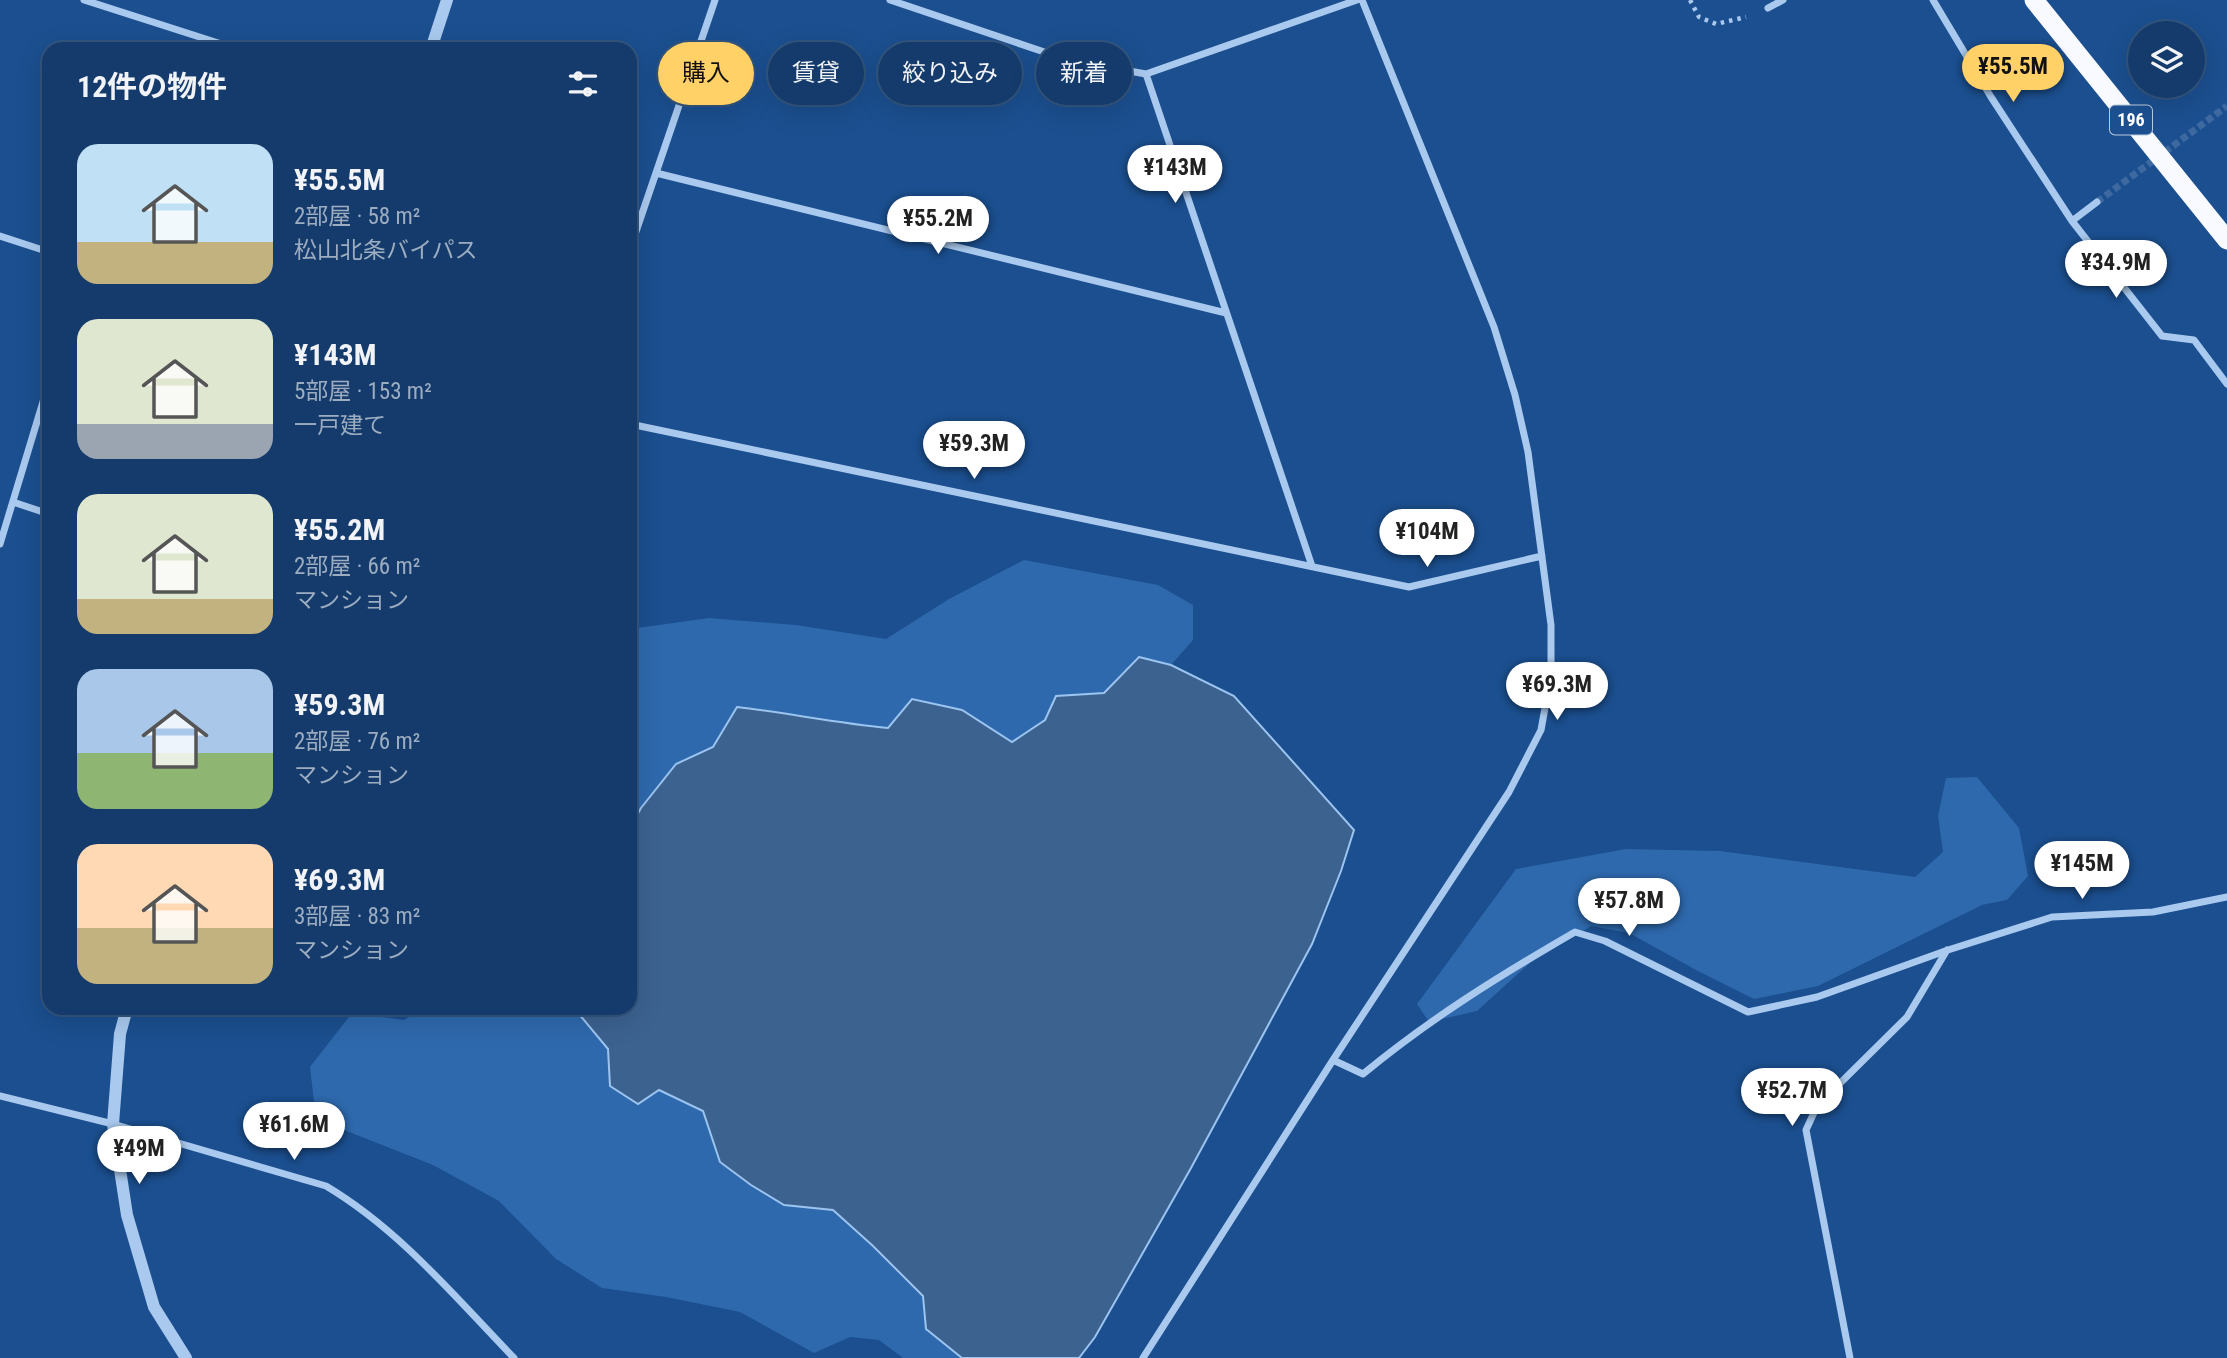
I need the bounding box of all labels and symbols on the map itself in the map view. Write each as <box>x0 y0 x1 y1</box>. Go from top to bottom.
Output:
pin: ¥55.5M <box>1956 44 2070 104</box>
road number: 196 <box>2110 106 2152 134</box>
pin: ¥143M <box>1126 146 1224 205</box>
pin: ¥55.2M <box>881 196 995 256</box>
pin: ¥34.9M <box>2059 240 2173 300</box>
pin: ¥59.3M <box>917 421 1031 481</box>
pin: ¥104M <box>1378 510 1476 569</box>
pin: ¥69.3M <box>1500 662 1614 722</box>
pin: ¥145M <box>2033 842 2131 901</box>
pin: ¥57.8M <box>1572 878 1686 938</box>
pin: ¥52.7M <box>1735 1068 1849 1128</box>
pin: ¥61.6M <box>237 1102 351 1162</box>
pin: ¥49M <box>98 1126 180 1186</box>

